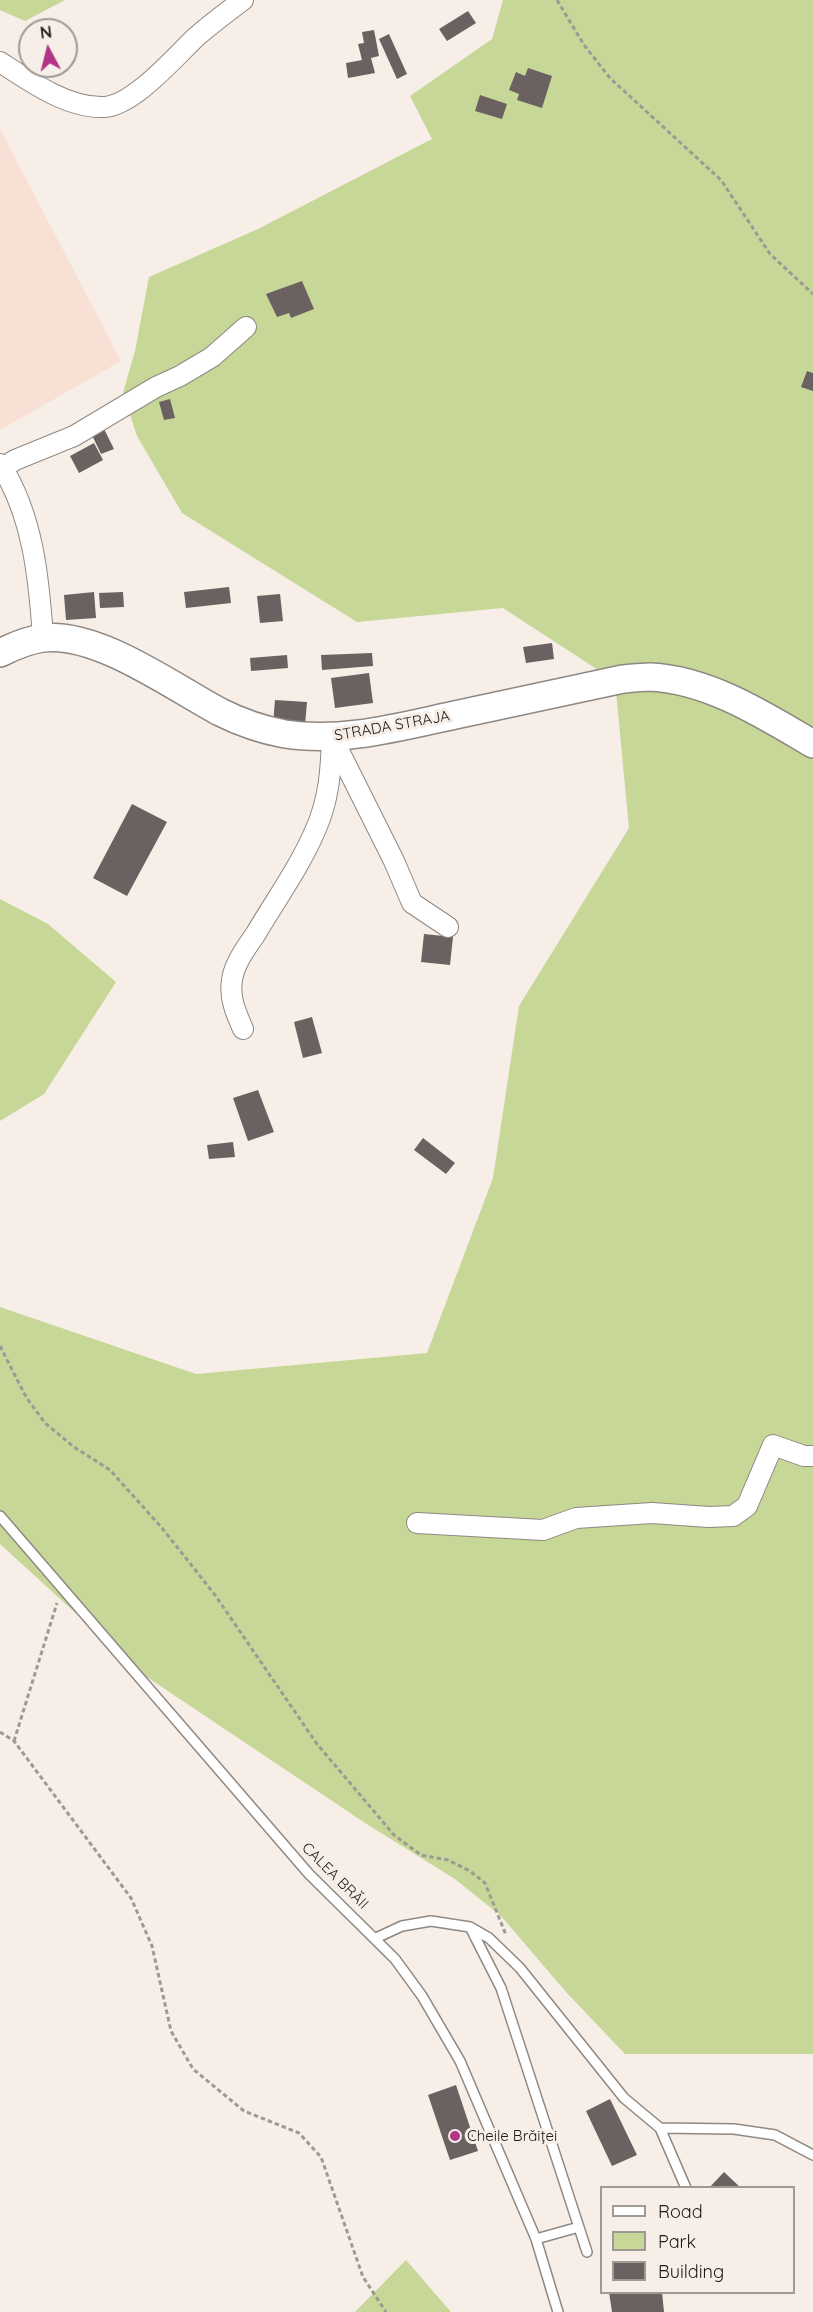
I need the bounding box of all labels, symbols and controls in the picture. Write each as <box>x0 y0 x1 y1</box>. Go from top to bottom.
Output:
north arrow <box>18 18 78 78</box>
text: N <box>39 21 53 43</box>
street label: STRADA STRAJA <box>333 707 451 745</box>
street label: CALEA BRĂII <box>298 1839 372 1913</box>
place label: Cheile Brăiței <box>467 2127 557 2145</box>
marker: Cheile Brăiței <box>448 2129 462 2143</box>
legend <box>600 2186 795 2294</box>
text: Road <box>658 2200 703 2223</box>
text: Park <box>658 2230 696 2253</box>
text: Building <box>658 2260 724 2283</box>

